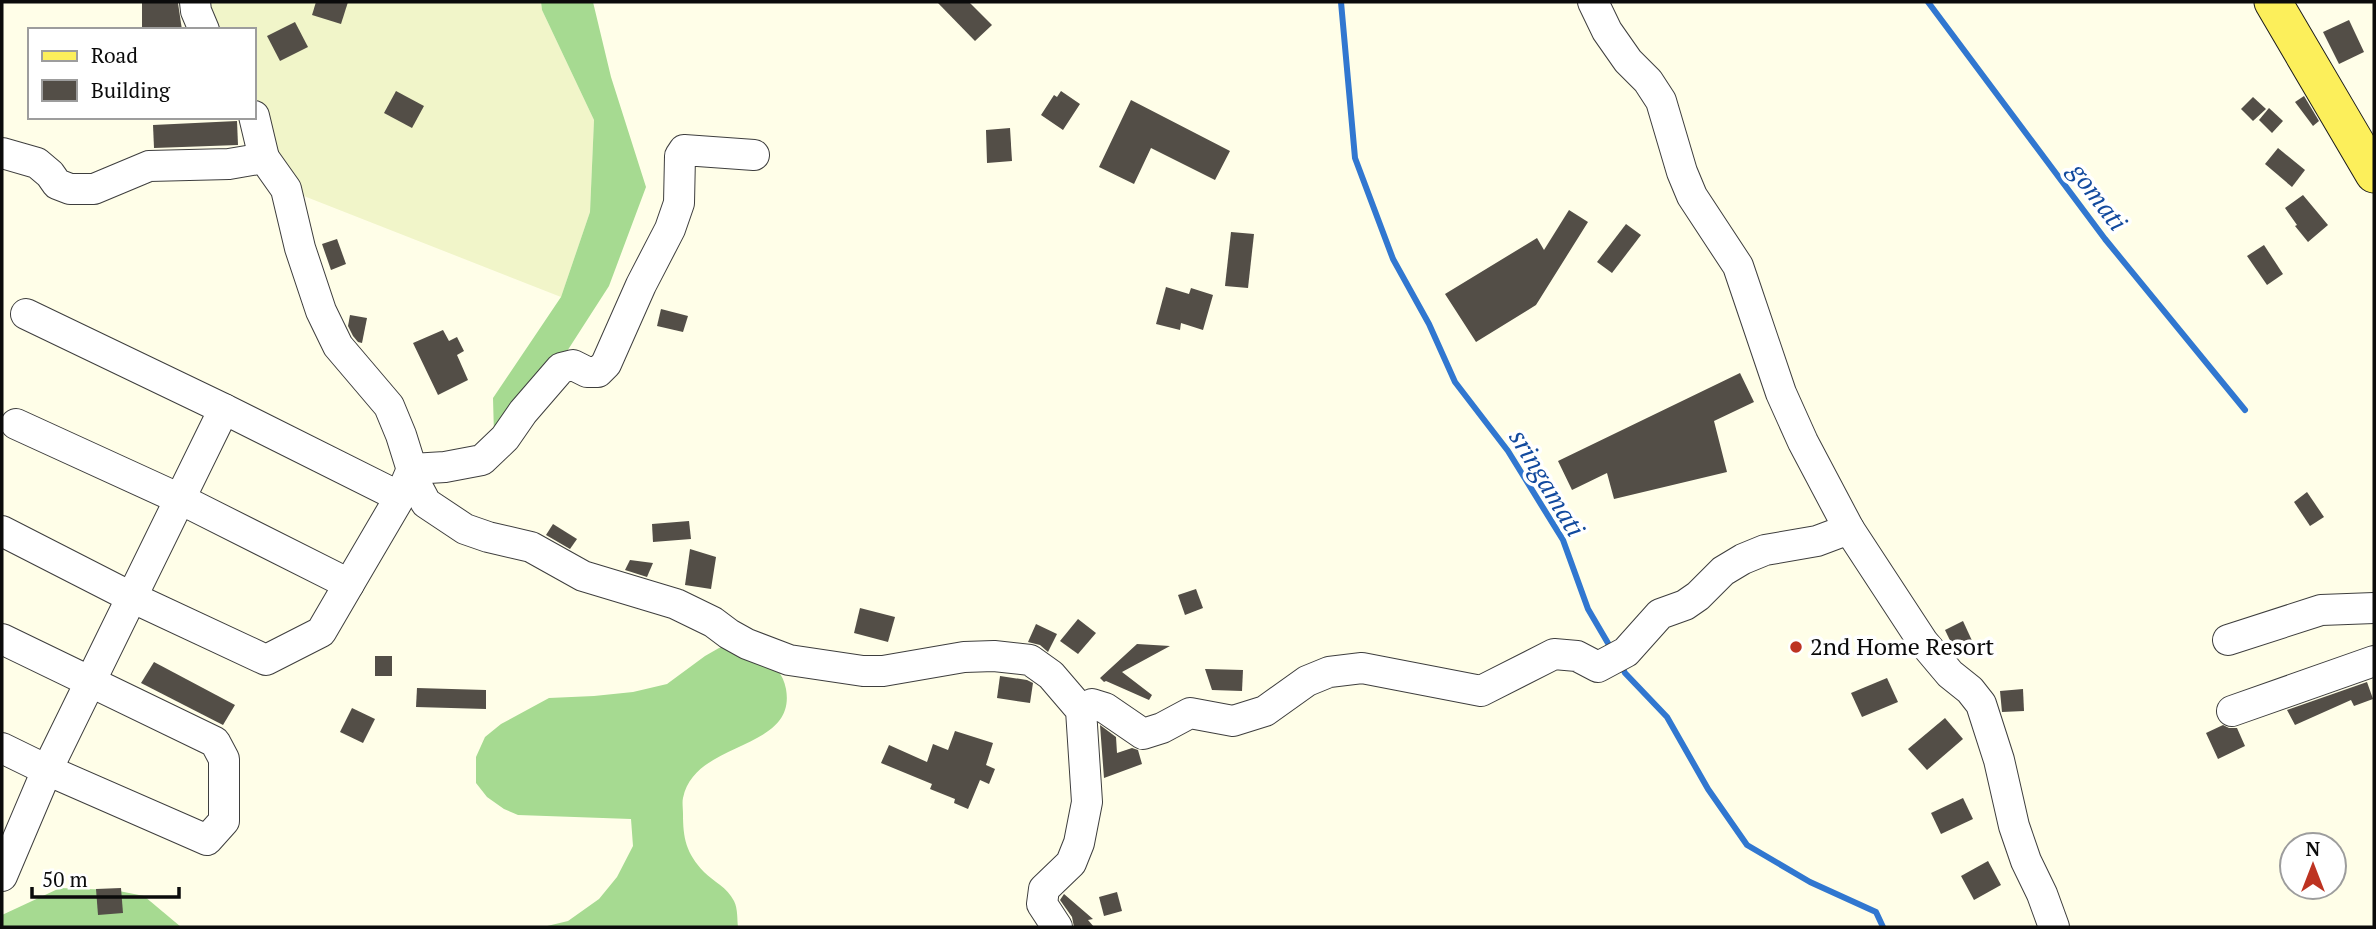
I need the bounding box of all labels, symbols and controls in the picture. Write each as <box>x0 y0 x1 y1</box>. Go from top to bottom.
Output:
legend <box>28 28 256 119</box>
text: Road <box>91 41 138 69</box>
text: Building <box>91 76 171 104</box>
water label: gomati <box>2061 154 2135 237</box>
water label: sringamati <box>1502 422 1593 543</box>
place label: 2nd Home Resort <box>1810 630 1994 662</box>
marker: 2nd Home Resort <box>1788 639 1804 655</box>
north arrow <box>2278 831 2348 901</box>
text: N <box>2306 836 2321 861</box>
scale bar <box>32 856 178 900</box>
text: 50 m <box>42 865 88 893</box>

